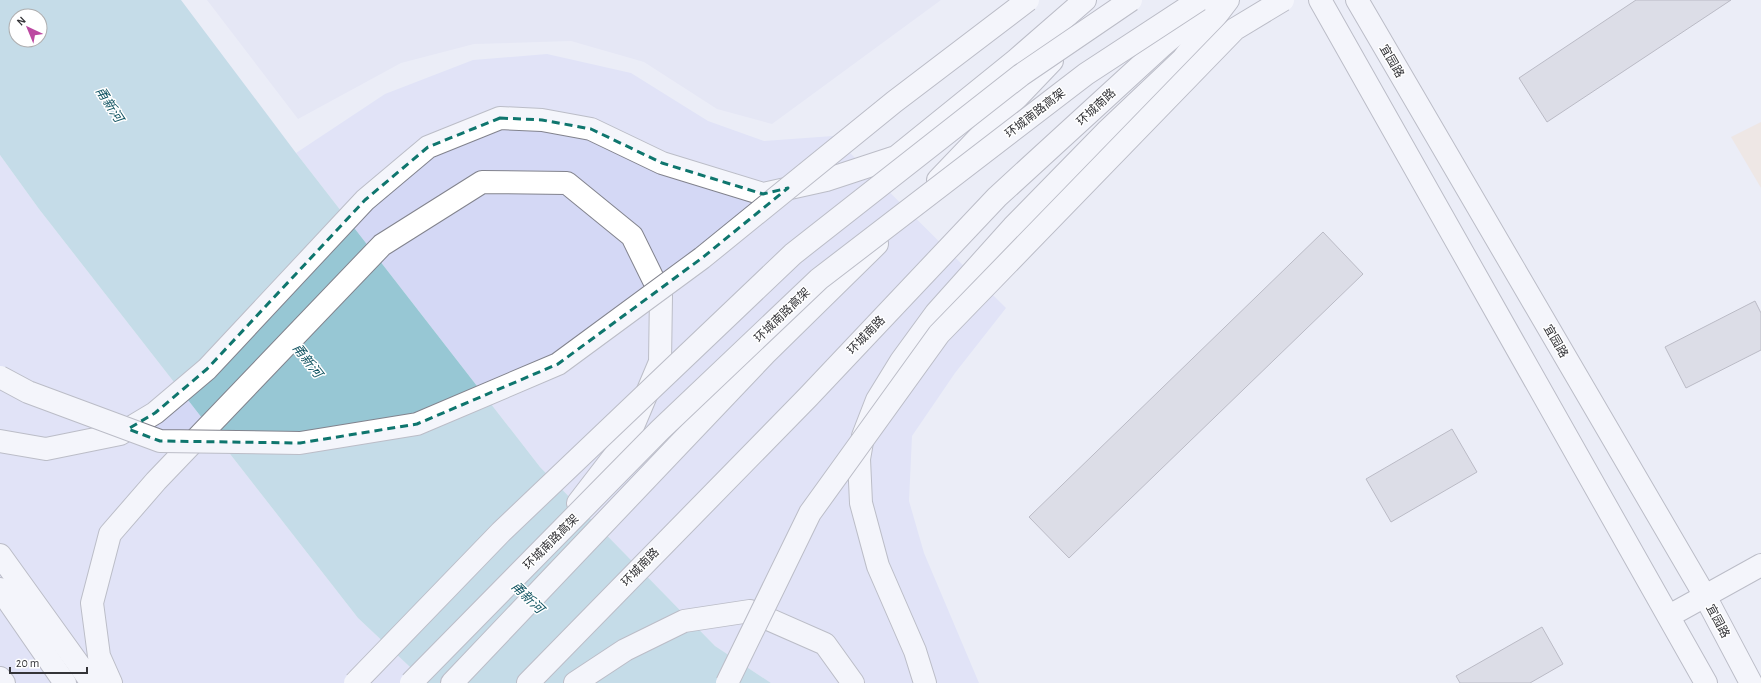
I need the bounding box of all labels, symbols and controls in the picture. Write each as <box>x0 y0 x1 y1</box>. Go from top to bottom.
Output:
north arrow <box>8 8 48 48</box>
text: N <box>15 15 28 28</box>
street label: 宜园路 <box>1378 42 1407 80</box>
water label: 甬新河 <box>93 84 127 127</box>
street label: 环城南路高架 <box>1002 85 1067 140</box>
street label: 环城南路 <box>1074 86 1118 128</box>
street label: 环城南路高架 <box>751 285 812 344</box>
street label: 环城南路 <box>844 313 887 356</box>
street label: 宜园路 <box>1542 322 1571 360</box>
water label: 甬新河 <box>290 341 327 383</box>
street label: 环城南路高架 <box>521 512 581 572</box>
street label: 环城南路 <box>618 545 661 588</box>
water label: 甬新河 <box>508 579 548 618</box>
street label: 宜园路 <box>1704 602 1733 640</box>
scale bar <box>10 649 87 675</box>
text: 20 m <box>16 657 39 669</box>

